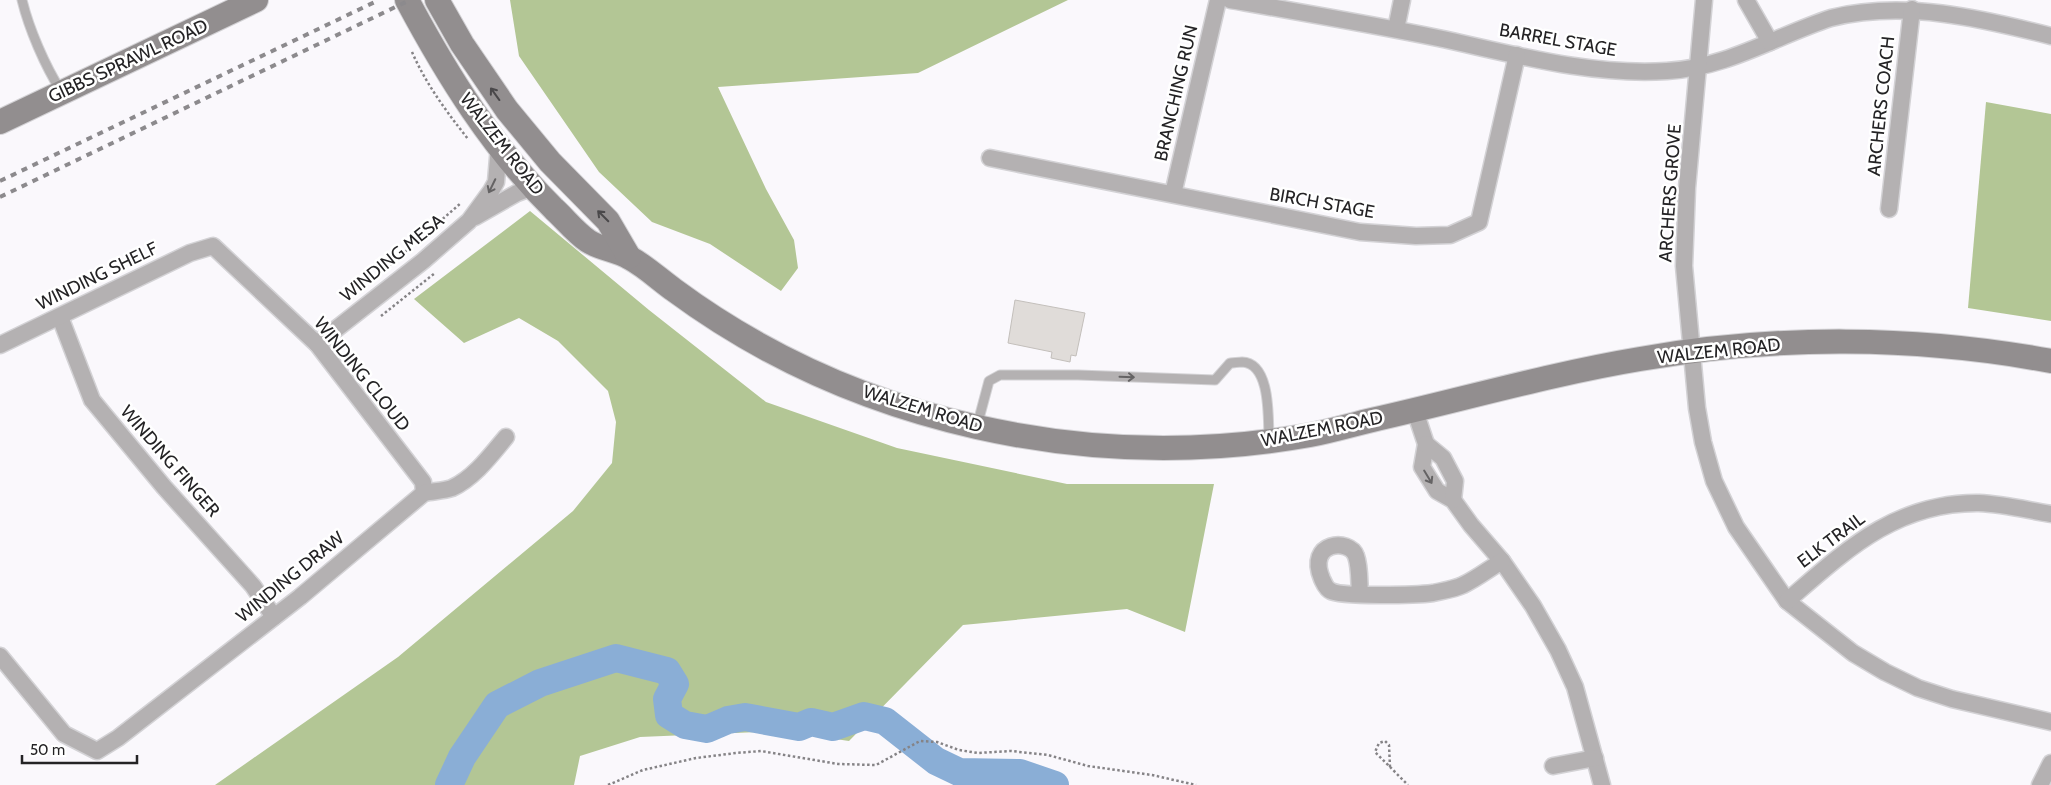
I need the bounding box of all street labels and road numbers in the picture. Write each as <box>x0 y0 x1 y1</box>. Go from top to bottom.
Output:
street label: GIBBS SPRAWL ROAD <box>45 14 211 108</box>
street label: BARREL STAGE <box>1498 19 1618 61</box>
street label: BRANCHING RUN <box>1150 23 1202 163</box>
street label: ARCHERS COACH <box>1863 35 1899 177</box>
street label: WALZEM ROAD <box>455 88 549 200</box>
street label: ARCHERS GROVE <box>1654 123 1686 263</box>
street label: BIRCH STAGE <box>1268 183 1376 223</box>
street label: WINDING MESA <box>336 210 448 306</box>
street label: WINDING SHELF <box>33 237 162 315</box>
street label: WINDING CLOUD <box>309 313 415 435</box>
street label: WALZEM ROAD <box>1656 334 1782 368</box>
street label: WALZEM ROAD <box>861 380 985 438</box>
street label: WINDING FINGER <box>116 401 224 521</box>
street label: WALZEM ROAD <box>1259 406 1385 452</box>
street label: ELK TRAIL <box>1793 508 1869 572</box>
street label: WINDING DRAW <box>232 527 348 627</box>

